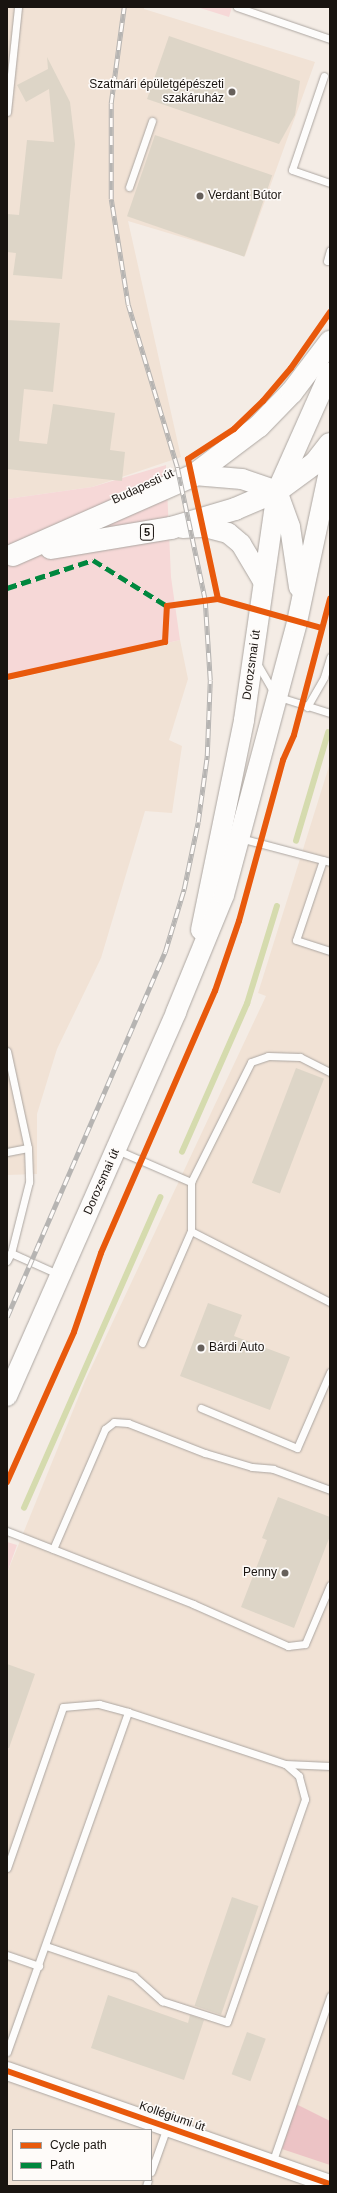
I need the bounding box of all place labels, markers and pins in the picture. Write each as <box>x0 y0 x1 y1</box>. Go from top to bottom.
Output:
place label: Szatmári épületgépészeti szakáruház <box>89 78 224 106</box>
marker: Szatmári épületgépészeti szakáruház <box>227 87 237 97</box>
place label: Verdant Bútor <box>208 189 281 203</box>
marker: Verdant Bútor <box>195 191 205 201</box>
place label: Bárdi Auto <box>209 1341 265 1355</box>
marker: Bárdi Auto <box>196 1343 206 1353</box>
place label: Penny <box>243 1566 277 1580</box>
marker: Penny <box>280 1568 290 1578</box>

